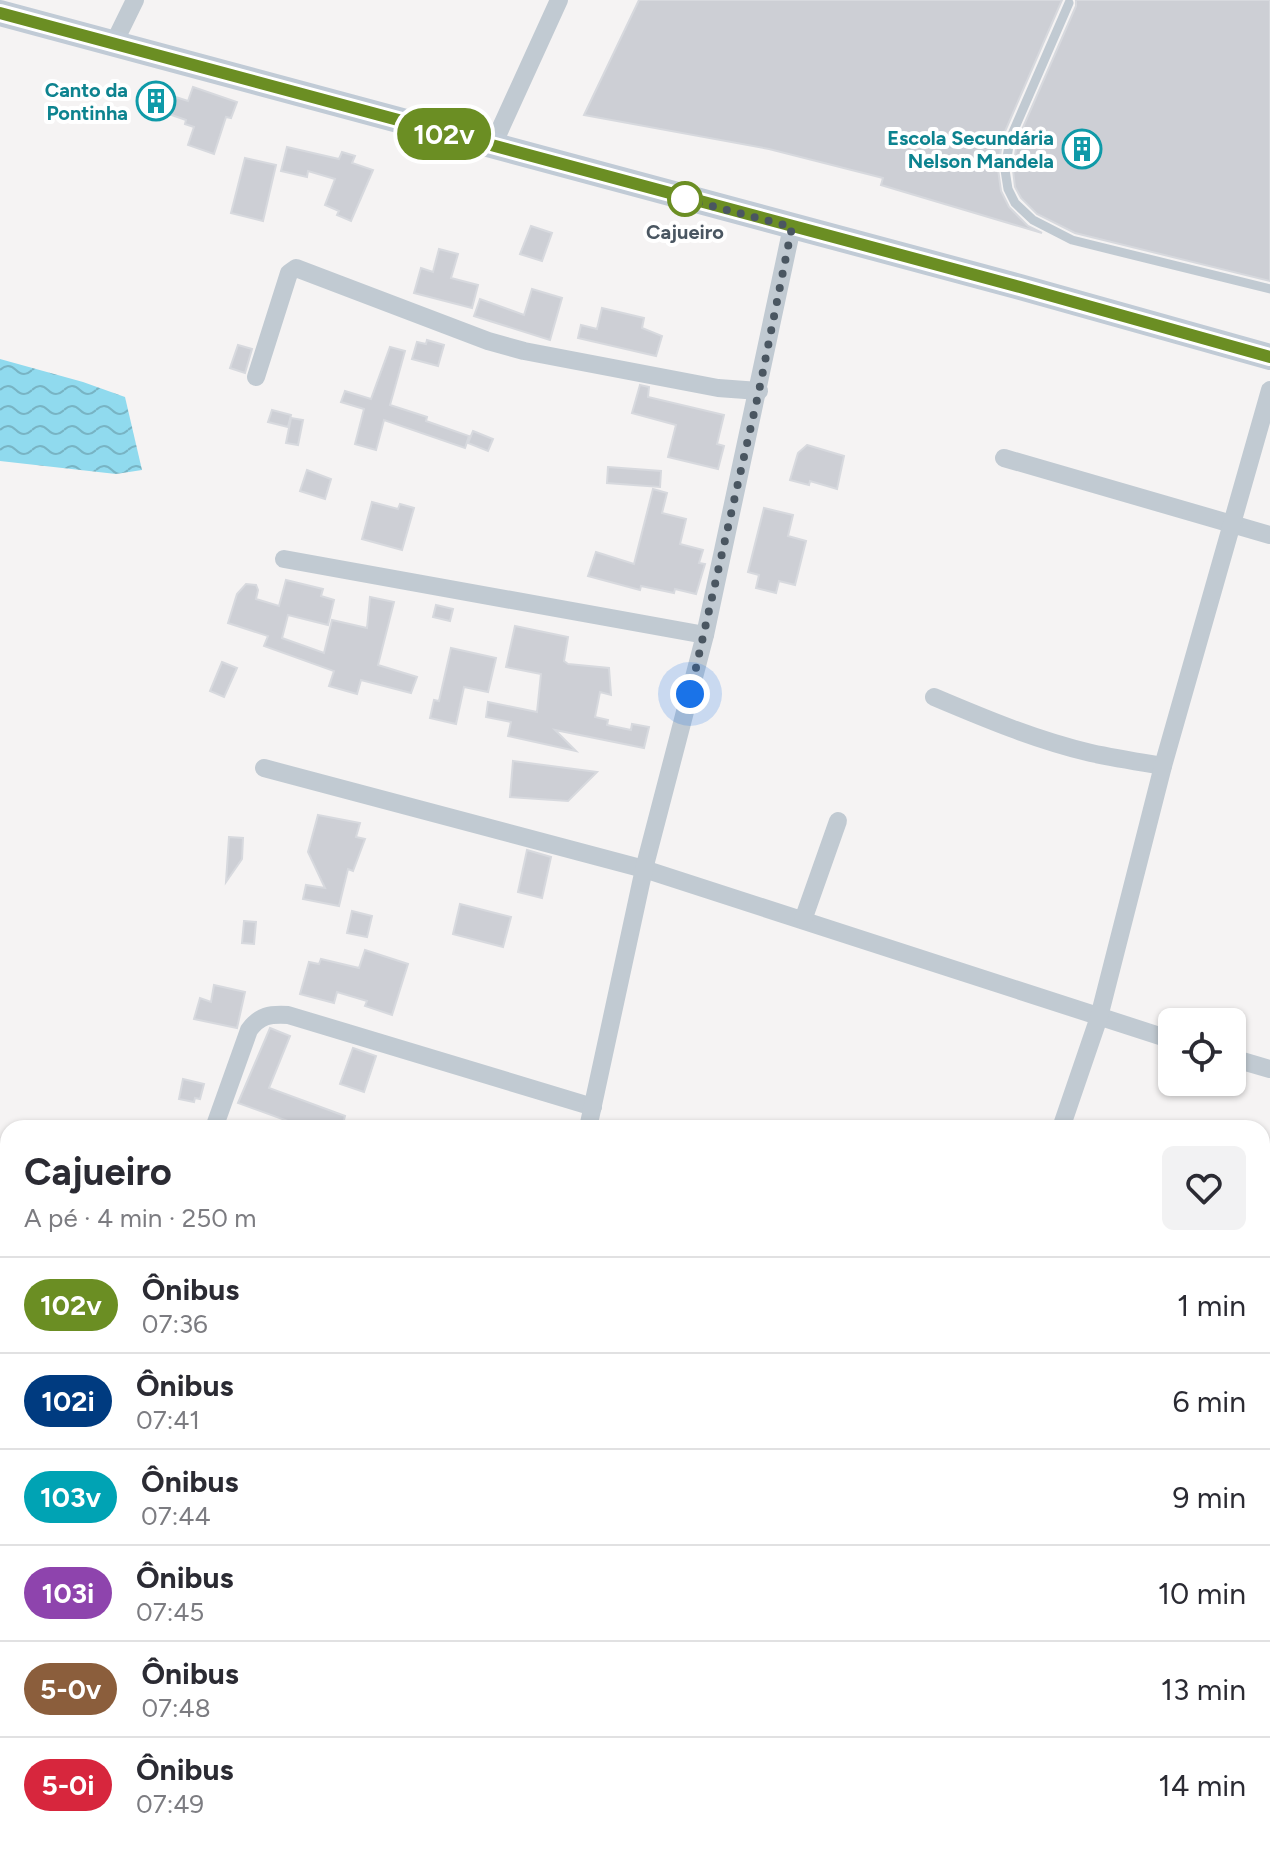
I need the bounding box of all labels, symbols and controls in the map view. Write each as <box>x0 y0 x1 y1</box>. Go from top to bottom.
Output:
place label: Canto da Pontinha <box>45 78 128 125</box>
building icon: Canto da Pontinha <box>135 80 177 122</box>
line badge: 102v <box>388 108 500 160</box>
text: 102v <box>413 117 475 151</box>
place label: Escola Secundária Nelson Mandela <box>887 126 1054 173</box>
building icon: Escola Secundária Nelson Mandela <box>1061 128 1103 170</box>
marker: Cajueiro <box>668 182 702 216</box>
place label: Cajueiro <box>646 220 724 244</box>
your location <box>670 674 710 714</box>
map controls <box>1158 1008 1246 1096</box>
button: locate <box>1158 1008 1246 1096</box>
button: heart <box>1162 1146 1246 1230</box>
text: Cajueiro <box>24 1149 172 1195</box>
text: A pé · 4 min · 250 m <box>24 1202 256 1234</box>
text: Ônibus <box>142 1271 239 1308</box>
text: 1 min <box>1177 1287 1246 1324</box>
text: 102v <box>40 1288 102 1322</box>
text: 07:36 <box>142 1308 208 1340</box>
text: Ônibus <box>136 1367 233 1404</box>
text: 6 min <box>1172 1383 1246 1420</box>
text: 102i <box>41 1384 95 1418</box>
text: 07:41 <box>136 1404 200 1436</box>
text: Ônibus <box>141 1463 239 1500</box>
text: 9 min <box>1172 1479 1246 1516</box>
text: 103v <box>40 1480 101 1514</box>
text: 07:44 <box>141 1500 211 1532</box>
text: Ônibus <box>136 1559 233 1596</box>
text: 10 min <box>1158 1575 1246 1612</box>
text: 103i <box>42 1576 94 1610</box>
text: 07:45 <box>136 1596 204 1628</box>
text: Ônibus <box>141 1655 239 1692</box>
text: 13 min <box>1161 1671 1246 1708</box>
text: 5-0v <box>40 1672 101 1706</box>
text: 07:48 <box>141 1692 211 1724</box>
text: Ônibus <box>136 1751 233 1788</box>
text: 14 min <box>1158 1767 1246 1804</box>
text: 5-0i <box>41 1768 95 1802</box>
text: 07:49 <box>136 1788 204 1820</box>

